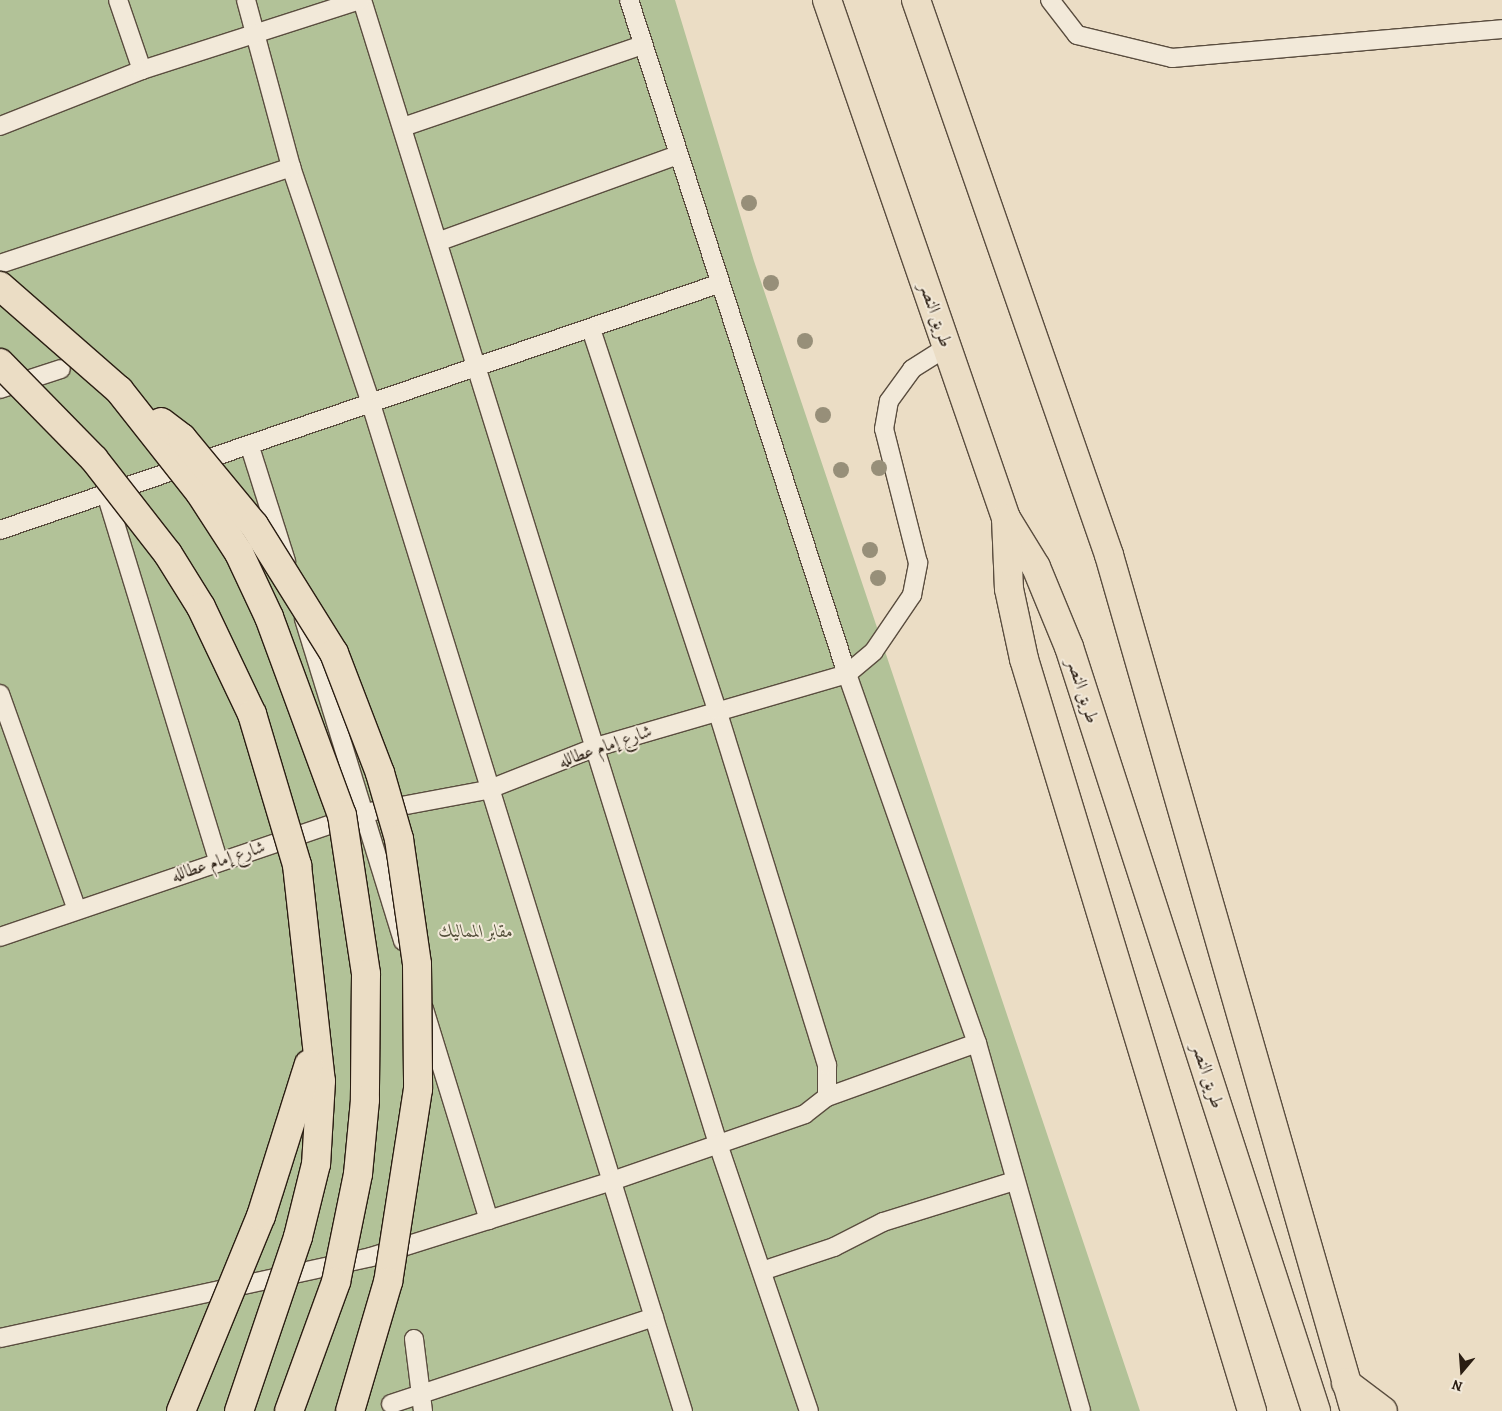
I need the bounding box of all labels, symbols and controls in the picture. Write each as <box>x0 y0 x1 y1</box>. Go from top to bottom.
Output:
street label: طريق النصر <box>915 280 957 350</box>
street label: طريق النصر <box>1062 656 1104 726</box>
street label: شارع إمام عطالله <box>555 720 655 772</box>
street label: شارع إمام عطالله <box>168 836 268 886</box>
park label: مقابر المماليك <box>439 920 513 942</box>
street label: طريق النصر <box>1187 1041 1229 1111</box>
north arrow <box>1437 1346 1487 1396</box>
text: N <box>1449 1375 1465 1396</box>

